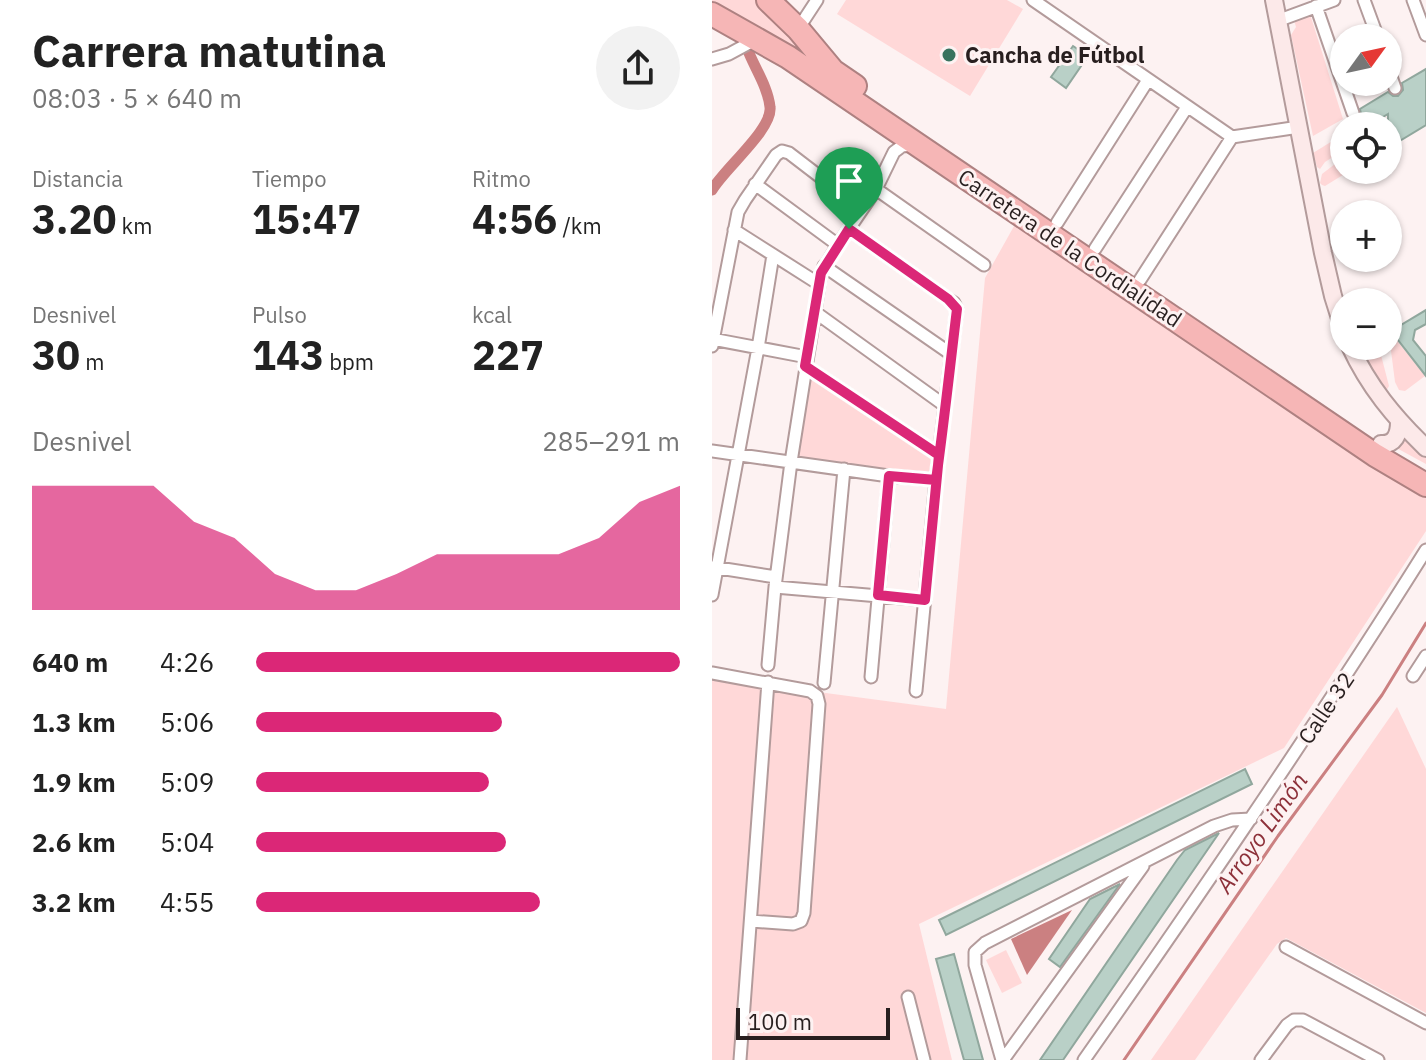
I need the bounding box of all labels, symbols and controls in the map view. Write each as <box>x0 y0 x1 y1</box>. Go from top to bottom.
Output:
text: Carrera matutina <box>32 22 386 79</box>
north arrow <box>1330 24 1402 96</box>
map controls <box>1330 24 1402 360</box>
button: share <box>596 26 680 110</box>
place label: Cancha de Fútbol <box>965 40 1145 69</box>
marker: Cancha de Fútbol <box>940 46 958 64</box>
text: 08:03 · 5 × 640 m <box>32 81 242 115</box>
button: locate <box>1330 112 1402 184</box>
pin <box>815 147 883 229</box>
icon: arrive <box>827 159 871 203</box>
street label: Carretera de la Cordialidad <box>953 162 1188 333</box>
text: Distancia <box>32 164 123 193</box>
text: Tiempo <box>252 164 326 193</box>
text: Ritmo <box>472 164 531 193</box>
text: 3.20 <box>32 193 116 245</box>
text: 15:47 <box>252 193 361 245</box>
text: 4:56 <box>472 193 557 245</box>
button: + <box>1330 200 1402 272</box>
text: km <box>116 211 152 240</box>
text: /km <box>557 211 602 240</box>
button: − <box>1330 288 1402 360</box>
text: Desnivel <box>32 300 116 329</box>
text: Pulso <box>252 300 307 329</box>
text: kcal <box>472 300 512 329</box>
text: 30 <box>32 329 80 381</box>
text: 143 <box>252 329 324 381</box>
text: 227 <box>472 329 544 381</box>
text: m <box>80 347 104 376</box>
text: bpm <box>324 347 374 376</box>
text: Desnivel <box>32 424 132 458</box>
text: 285–291 m <box>542 424 680 458</box>
text: 640 m <box>32 645 108 679</box>
text: 4:26 <box>160 645 214 679</box>
street label: Calle 32 <box>1291 666 1360 749</box>
text: 1.3 km <box>32 705 116 739</box>
text: 5:06 <box>160 705 214 739</box>
text: 1.9 km <box>32 765 116 799</box>
text: 5:09 <box>160 765 214 799</box>
water label: Arroyo Limón <box>1207 766 1315 900</box>
text: 2.6 km <box>32 825 116 859</box>
text: 5:04 <box>160 825 214 859</box>
text: 3.2 km <box>32 885 116 919</box>
text: 4:55 <box>160 885 214 919</box>
scale bar <box>736 1004 890 1040</box>
text: 100 m <box>748 1007 812 1036</box>

